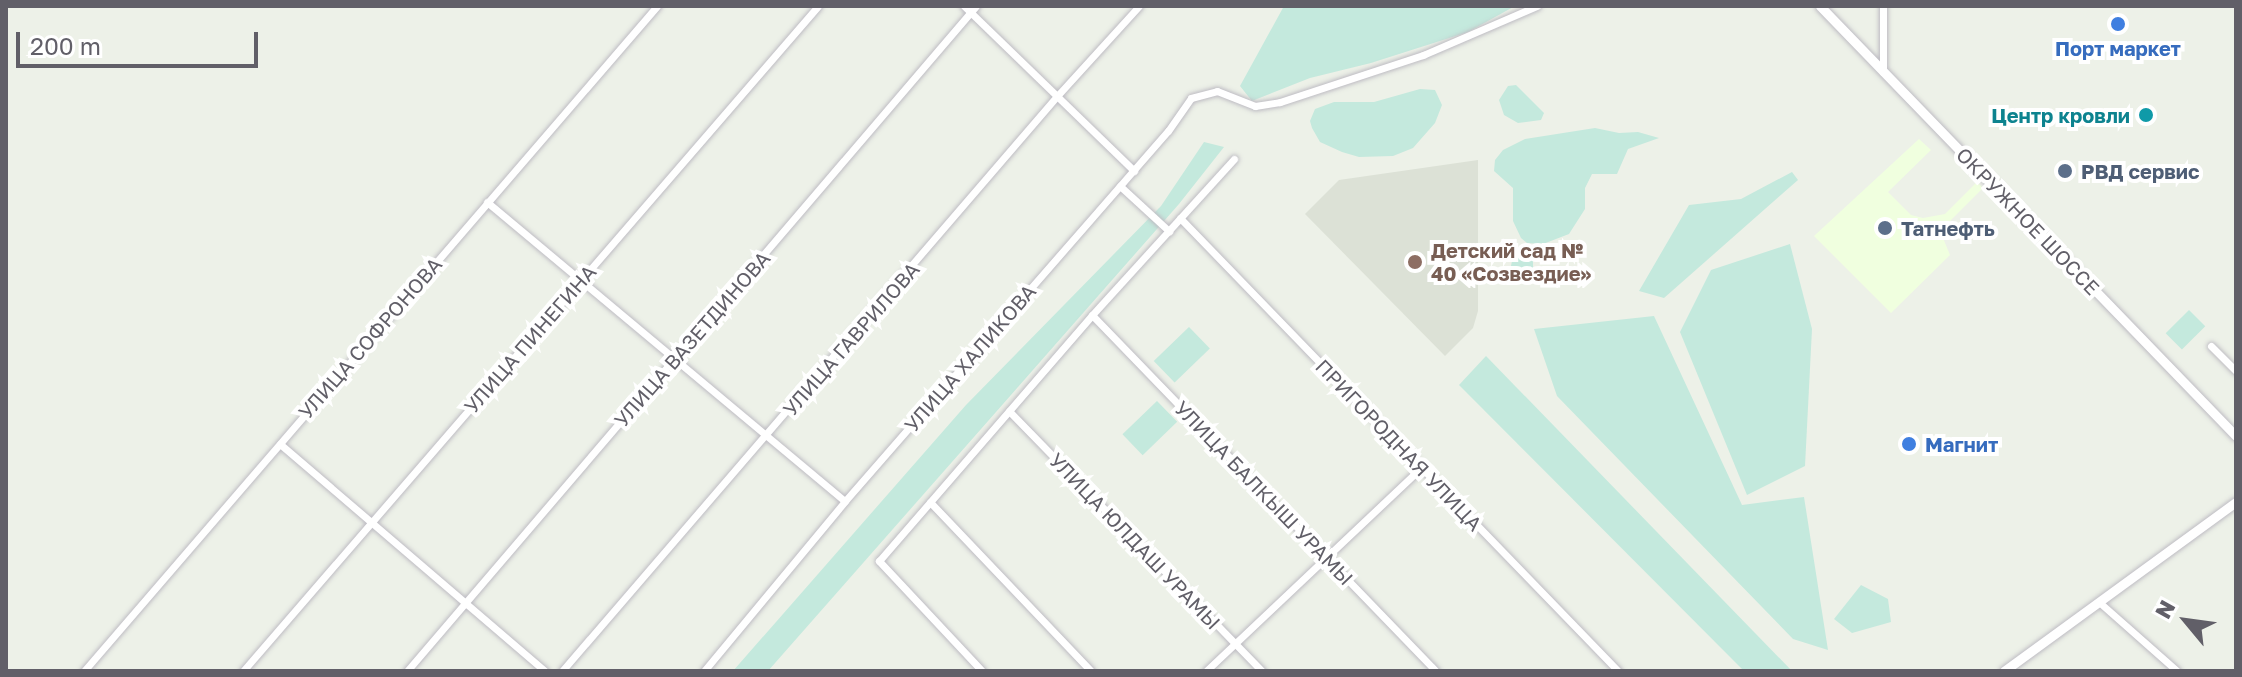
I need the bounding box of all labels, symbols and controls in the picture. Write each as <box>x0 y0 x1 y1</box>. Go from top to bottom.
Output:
marker: Порт маркет <box>2109 15 2127 33</box>
scale bar <box>20 16 262 66</box>
text: 200 m <box>30 31 101 60</box>
place label: Порт маркет <box>2055 36 2181 60</box>
place label: Центр кровли <box>1991 103 2130 127</box>
marker: Центр кровли <box>2137 106 2155 124</box>
street label: ОКРУЖНОЕ ШОССЕ <box>1952 142 2104 300</box>
place label: РВД сервис <box>2081 159 2199 183</box>
marker: РВД сервис <box>2056 162 2074 180</box>
place label: Татнефть <box>1901 216 1995 240</box>
marker: Татнефть <box>1876 219 1894 237</box>
place label: Детский сад № 40 «Созвездие» <box>1431 238 1591 285</box>
street label: УЛИЦА ВАЗЕТДИНОВА <box>609 246 775 432</box>
street label: УЛИЦА СОФРОНОВА <box>293 252 447 424</box>
marker: Детский сад № 40 «Созвездие» <box>1406 253 1424 271</box>
street label: УЛИЦА ГАВРИЛОВА <box>778 257 924 421</box>
street label: УЛИЦА ПИНЕГИНА <box>459 260 601 418</box>
street label: УЛИЦА ХАЛИКОВА <box>899 279 1041 437</box>
street label: ПРИГОРОДНАЯ УЛИЦА <box>1311 354 1487 536</box>
street label: УЛИЦА БАЛКЫШ УРАМЫ <box>1170 396 1358 590</box>
place label: Магнит <box>1925 432 1998 456</box>
marker: Магнит <box>1900 435 1918 453</box>
street label: УЛИЦА ЮЛДАШ УРАМЫ <box>1045 448 1225 634</box>
north arrow <box>2146 581 2226 661</box>
text: N <box>2149 595 2180 623</box>

